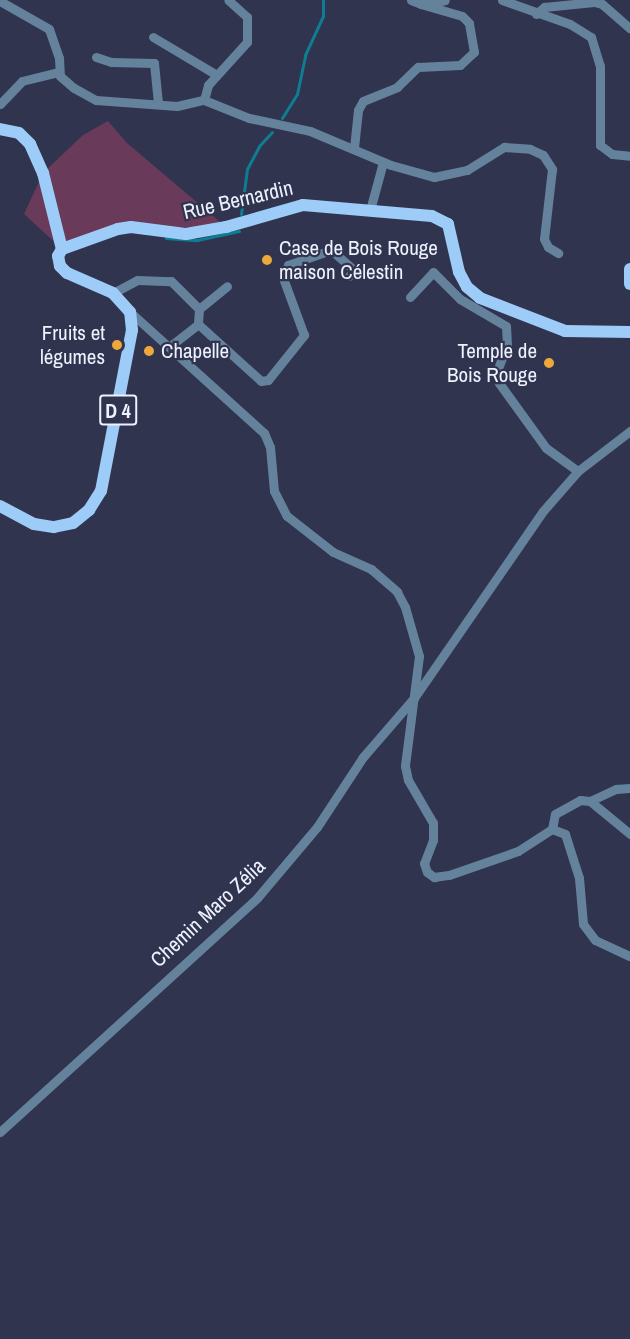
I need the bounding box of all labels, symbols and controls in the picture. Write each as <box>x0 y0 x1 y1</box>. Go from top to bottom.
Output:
street label: Rue Bernardin <box>181 175 295 225</box>
place label: Case de Bois Rouge maison Célestin <box>279 235 438 285</box>
marker: Case de Bois Rouge maison Célestin <box>260 253 274 267</box>
place label: Fruits et légumes <box>40 320 105 370</box>
marker: Fruits et légumes <box>110 338 124 352</box>
place label: Chapelle <box>161 338 229 364</box>
place label: Temple de Bois Rouge <box>447 338 537 388</box>
marker: Chapelle <box>142 344 156 358</box>
marker: Temple de Bois Rouge <box>542 356 556 370</box>
road number: D 4 <box>98 393 138 427</box>
street label: Chemin Maro Zélia <box>146 854 270 972</box>

